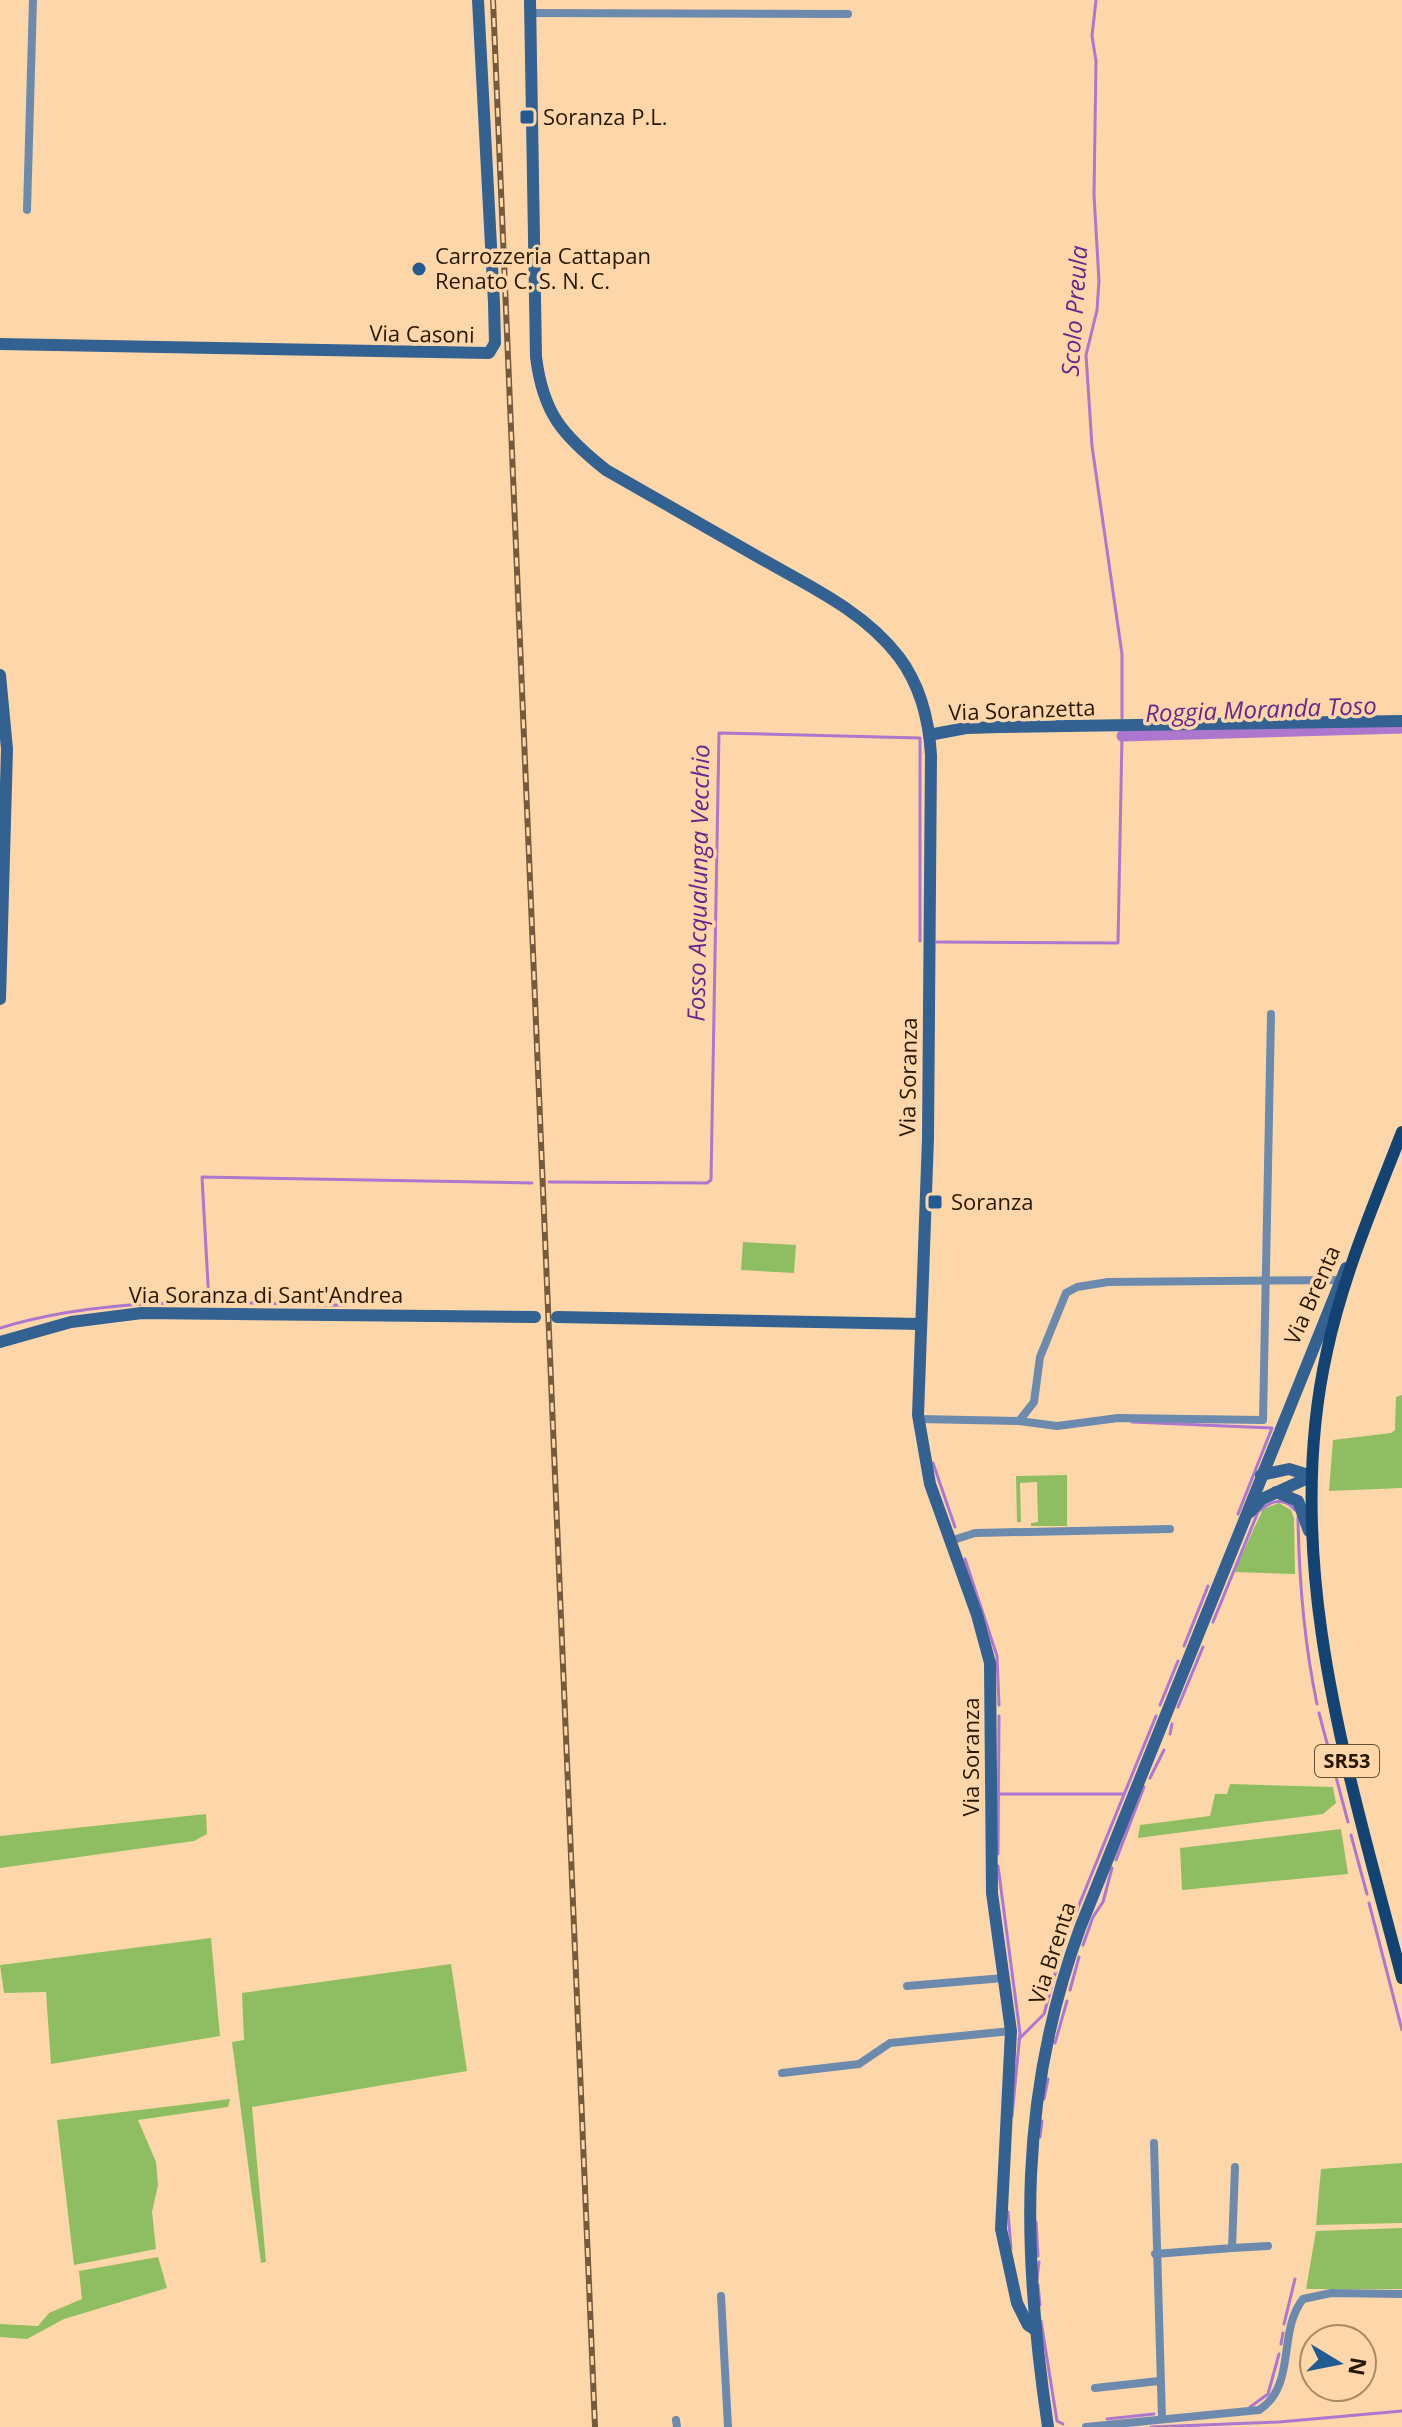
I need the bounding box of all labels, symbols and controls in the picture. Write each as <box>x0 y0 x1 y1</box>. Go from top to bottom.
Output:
place label: Soranza P.L. <box>543 101 668 131</box>
marker: Soranza P.L. <box>518 108 536 126</box>
place label: Carrozzeria Cattapan Renato C. S. N. C. <box>435 240 651 295</box>
water label: Scolo Preula <box>1052 244 1095 377</box>
marker: Carrozzeria Cattapan Renato C. S. N. C. <box>410 260 428 278</box>
street label: Via Casoni <box>369 317 475 349</box>
water label: Roggia Moranda Toso <box>1145 688 1377 729</box>
street label: Via Soranzetta <box>948 691 1096 727</box>
water label: Fosso Acqualunga Vecchio <box>679 744 716 1022</box>
street label: Via Soranza <box>891 1017 923 1137</box>
place label: Soranza <box>951 1186 1034 1216</box>
marker: Soranza <box>926 1193 944 1211</box>
street label: Via Brenta <box>1276 1240 1346 1349</box>
street label: Via Soranza di Sant'Andrea <box>129 1279 403 1309</box>
street label: Via Soranza <box>955 1697 985 1817</box>
road number: SR53 <box>1315 1745 1379 1777</box>
street label: Via Brenta <box>1020 1898 1082 2008</box>
north arrow <box>1298 2323 1378 2403</box>
text: N <box>1342 2355 1375 2378</box>

